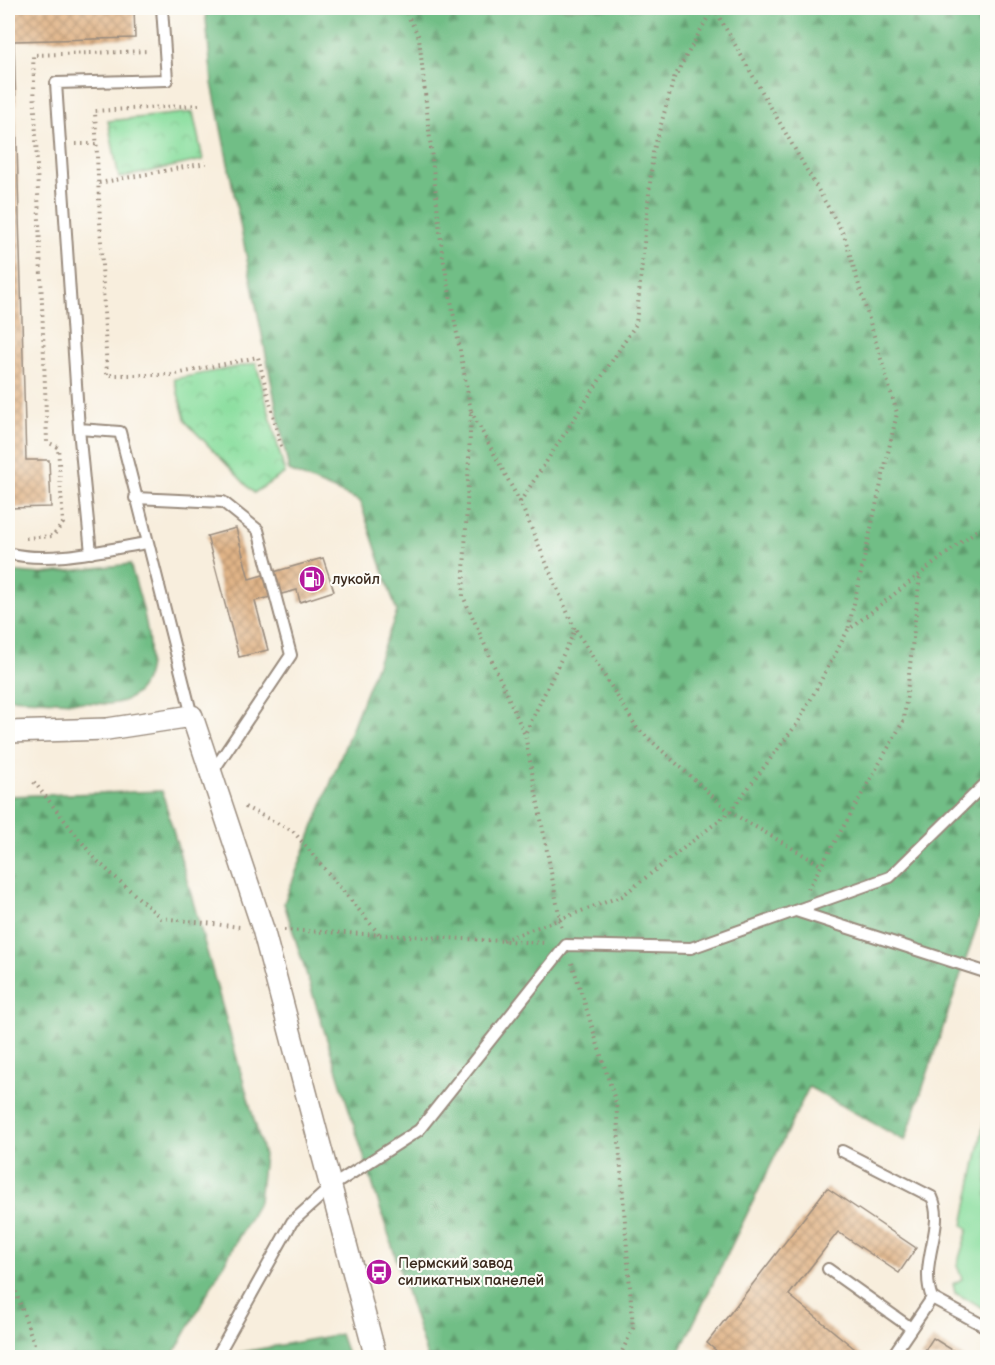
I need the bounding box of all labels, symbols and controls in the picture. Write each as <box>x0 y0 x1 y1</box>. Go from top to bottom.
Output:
fuel station icon: лукойл <box>297 564 327 594</box>
place label: лукойл <box>332 570 380 589</box>
place label: Пермский завод силикатных панелей <box>398 1254 544 1290</box>
bus stop icon: Пермский завод силикатных панелей <box>364 1257 394 1287</box>

